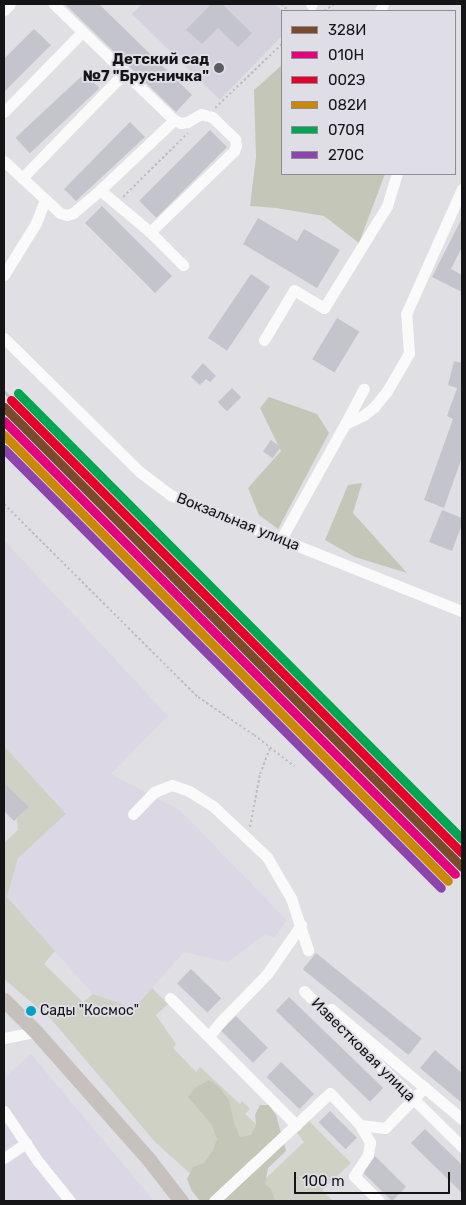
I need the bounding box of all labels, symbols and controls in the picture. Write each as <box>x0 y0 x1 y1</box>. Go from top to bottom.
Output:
legend <box>281 10 456 175</box>
text: 328И <box>328 21 367 39</box>
text: 010Н <box>328 46 364 64</box>
place label: Детский сад №7 "Брусничка" <box>83 50 209 85</box>
marker: Детский сад №7 "Брусничка" <box>213 62 225 74</box>
text: 002Э <box>328 71 365 89</box>
text: 082И <box>328 96 367 114</box>
text: 070Я <box>328 121 365 139</box>
text: 270С <box>328 146 364 164</box>
street label: Вокзальная улица <box>174 489 302 555</box>
street label: Известковая улица <box>307 994 419 1106</box>
place label: Сады "Космос" <box>40 1003 139 1019</box>
marker: Сады "Космос" <box>26 1006 36 1016</box>
scale bar <box>296 1162 452 1194</box>
text: 100 m <box>302 1172 344 1190</box>

